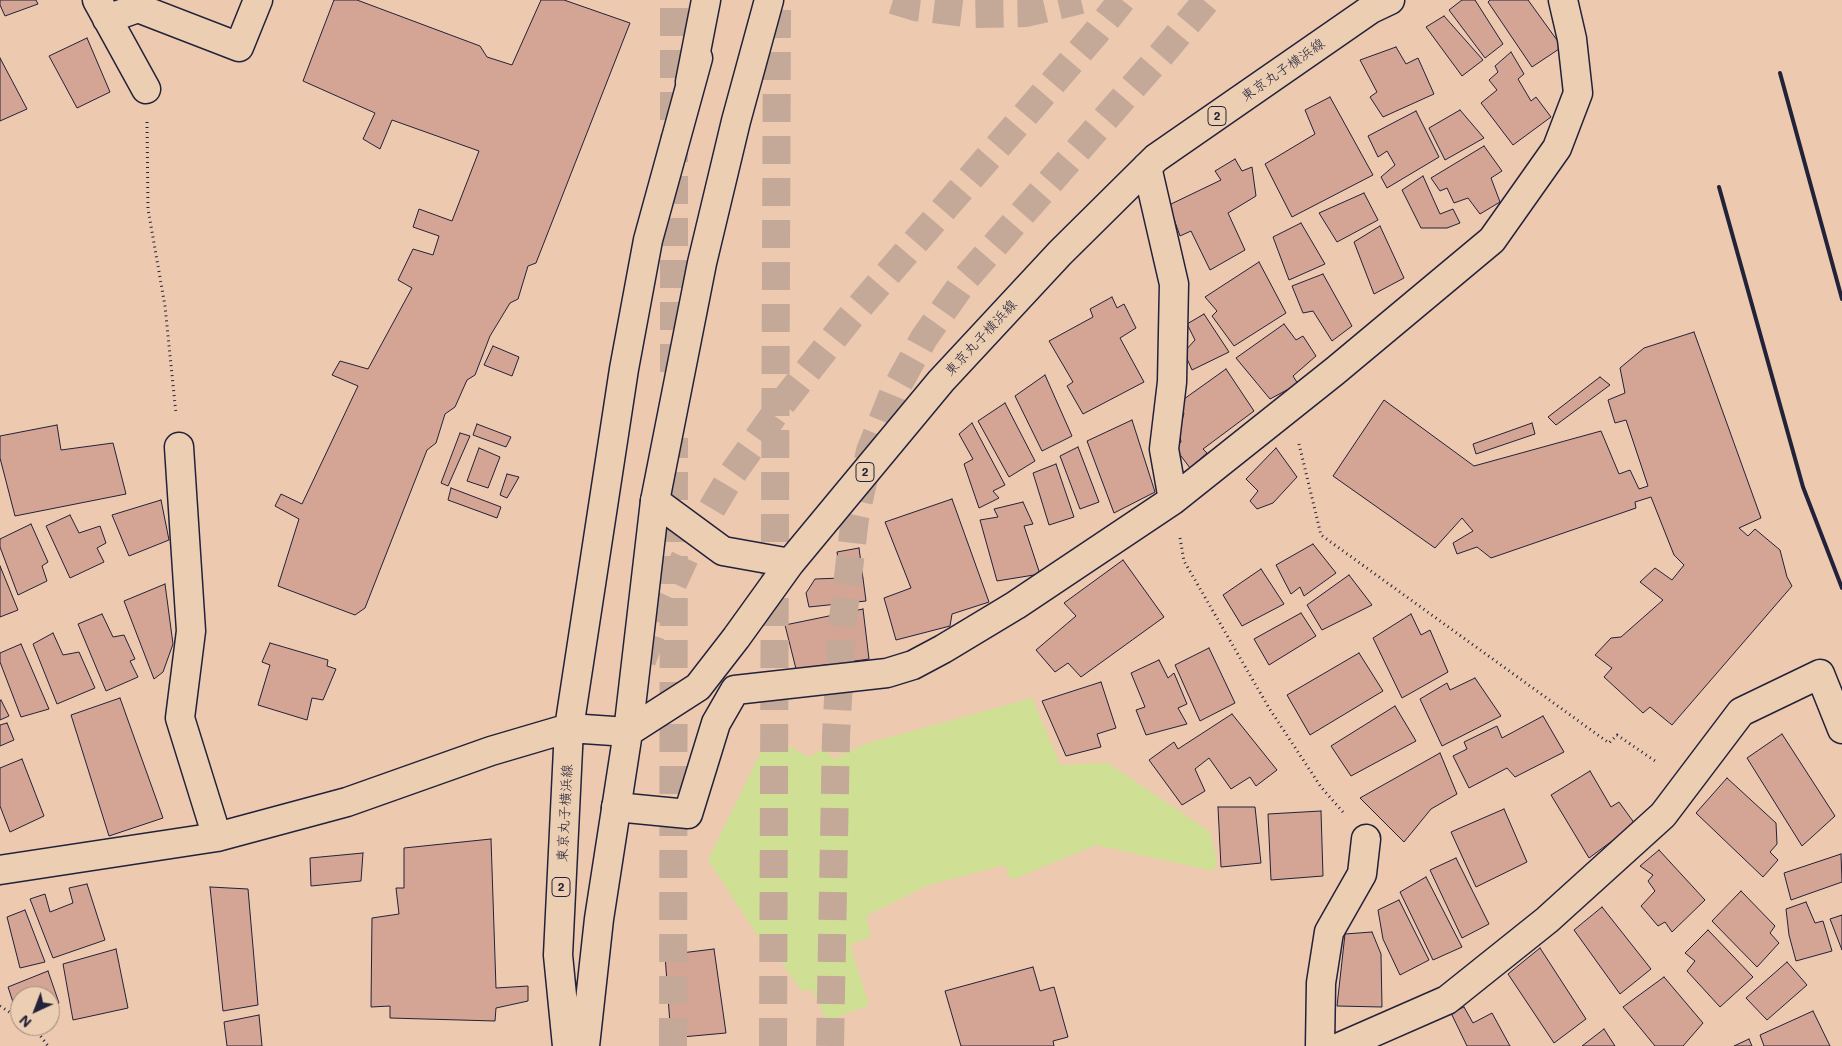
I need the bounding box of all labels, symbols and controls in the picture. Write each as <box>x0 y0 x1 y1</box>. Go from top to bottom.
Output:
street label: 東京丸子横浜線 <box>1238 35 1328 105</box>
road number: 2 <box>1208 106 1226 125</box>
street label: 東京丸子横浜線 <box>941 296 1021 380</box>
road number: 2 <box>856 462 874 482</box>
street label: 東京丸子横浜線 <box>554 764 576 862</box>
road number: 2 <box>552 878 570 896</box>
north arrow <box>10 986 60 1036</box>
text: N <box>15 1011 35 1032</box>

